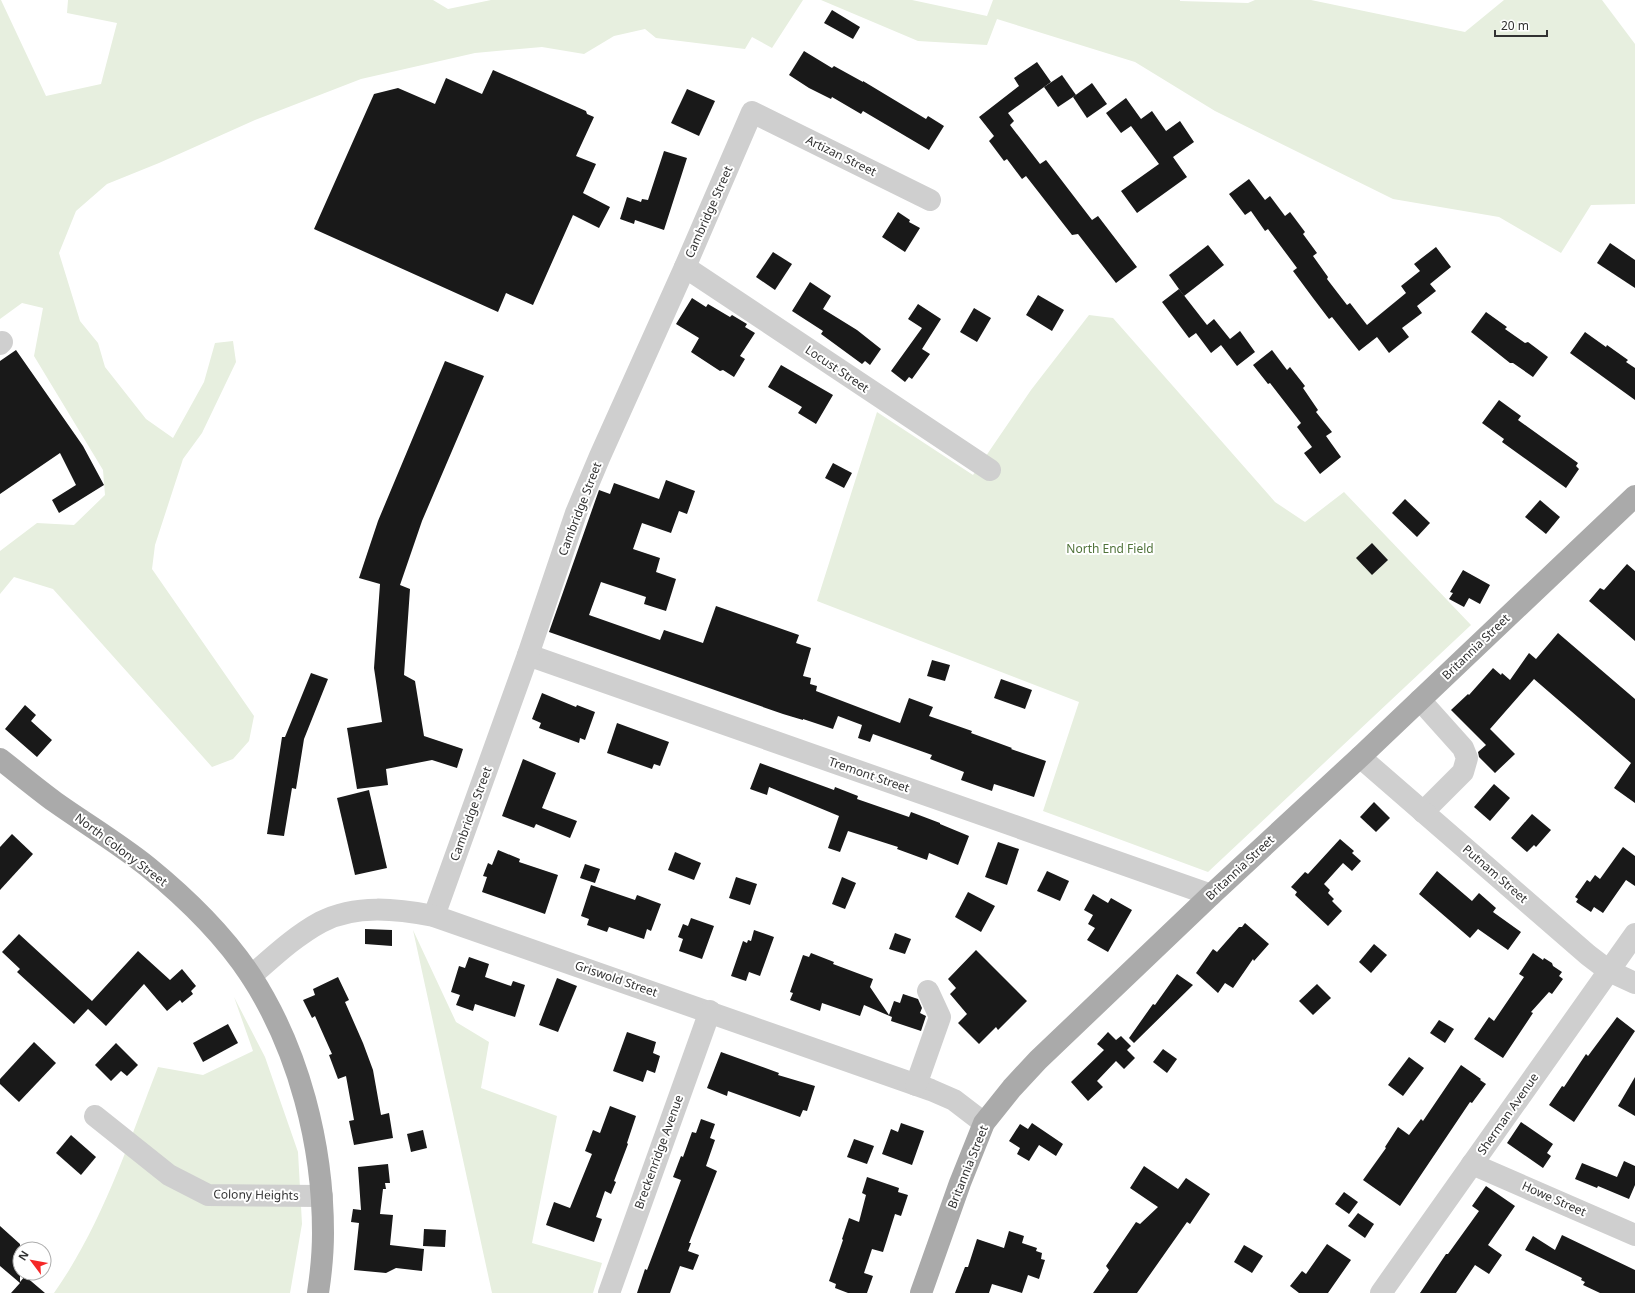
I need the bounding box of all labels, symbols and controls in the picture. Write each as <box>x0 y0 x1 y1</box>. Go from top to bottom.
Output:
scale bar <box>1495 12 1547 38</box>
text: 20 m <box>1501 17 1529 34</box>
street label: Artizan Street <box>803 131 880 180</box>
street label: Cambridge Street <box>681 162 737 261</box>
street label: Locust Street <box>802 341 873 397</box>
street label: Cambridge Street <box>554 459 605 558</box>
park label: North End Field <box>1066 540 1154 557</box>
street label: Britannia Street <box>1438 609 1514 683</box>
street label: Tremont Street <box>826 753 912 797</box>
street label: Cambridge Street <box>446 764 496 863</box>
street label: North Colony Street <box>72 809 171 890</box>
street label: Britannia Street <box>1202 831 1278 904</box>
street label: Putnam Street <box>1459 841 1532 907</box>
street label: Griswold Street <box>573 956 660 1001</box>
street label: Sherman Avenue <box>1473 1069 1542 1158</box>
street label: Breckenridge Avenue <box>630 1092 687 1211</box>
street label: Britannia Street <box>943 1122 992 1211</box>
street label: Howe Street <box>1519 1177 1590 1221</box>
street label: Colony Heights <box>213 1185 299 1204</box>
north arrow <box>12 1241 52 1281</box>
text: N <box>14 1248 32 1263</box>

